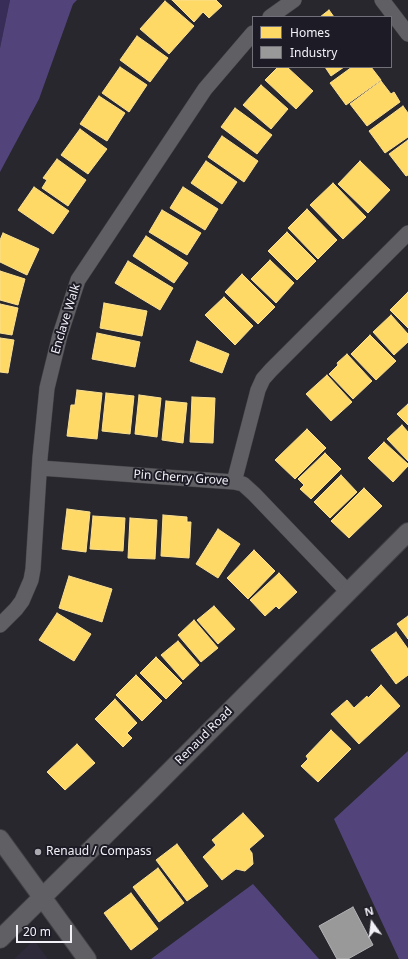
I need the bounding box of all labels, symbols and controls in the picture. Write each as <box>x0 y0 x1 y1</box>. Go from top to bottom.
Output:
legend <box>252 16 392 68</box>
text: Homes <box>290 24 330 41</box>
text: Industry <box>290 44 337 61</box>
street label: Enclave Walk <box>48 282 84 356</box>
street label: Pin Cherry Grove <box>133 467 229 489</box>
street label: Renaud Road <box>172 704 236 768</box>
place label: Renaud / Compass <box>46 845 152 859</box>
marker: Renaud / Compass <box>33 847 43 857</box>
north arrow <box>352 903 392 943</box>
text: N <box>363 903 375 919</box>
scale bar <box>18 917 74 943</box>
text: 20 m <box>23 923 51 940</box>

